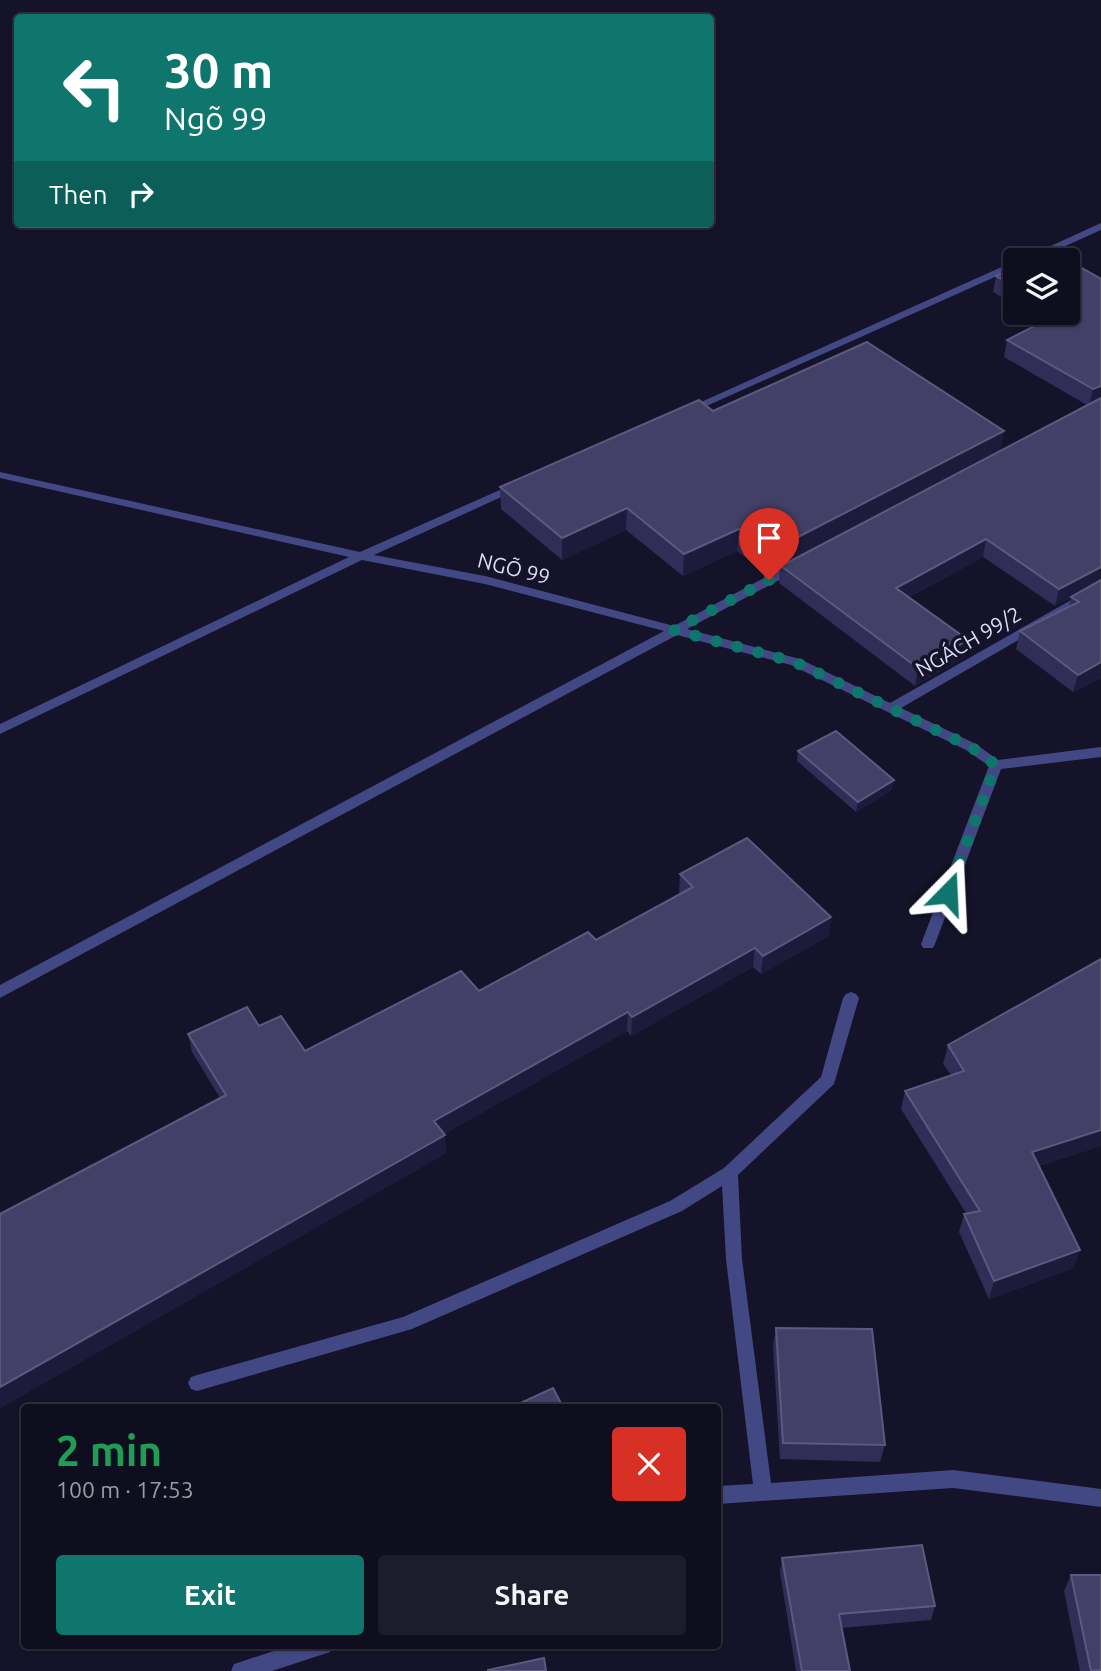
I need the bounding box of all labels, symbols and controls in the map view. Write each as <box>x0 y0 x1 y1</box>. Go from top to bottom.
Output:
icon: left <box>49 42 140 133</box>
text: 30 m <box>164 42 273 97</box>
text: Ngõ 99 <box>164 100 267 136</box>
icon: right <box>122 175 160 213</box>
text: Then <box>49 180 108 209</box>
map controls <box>1003 248 1080 325</box>
button: layers <box>1003 248 1080 325</box>
pin <box>739 508 799 580</box>
icon: arrive <box>750 519 788 557</box>
street label: NGÕ 99 <box>475 547 553 589</box>
street label: NGÁCH 99/2 <box>911 601 1025 681</box>
position arrow <box>911 856 985 930</box>
text: 2 min <box>56 1427 162 1474</box>
button: close <box>612 1427 686 1501</box>
text: 100 m · 17:53 <box>56 1477 194 1502</box>
button: Exit <box>56 1555 364 1635</box>
button: Share <box>378 1555 686 1635</box>

